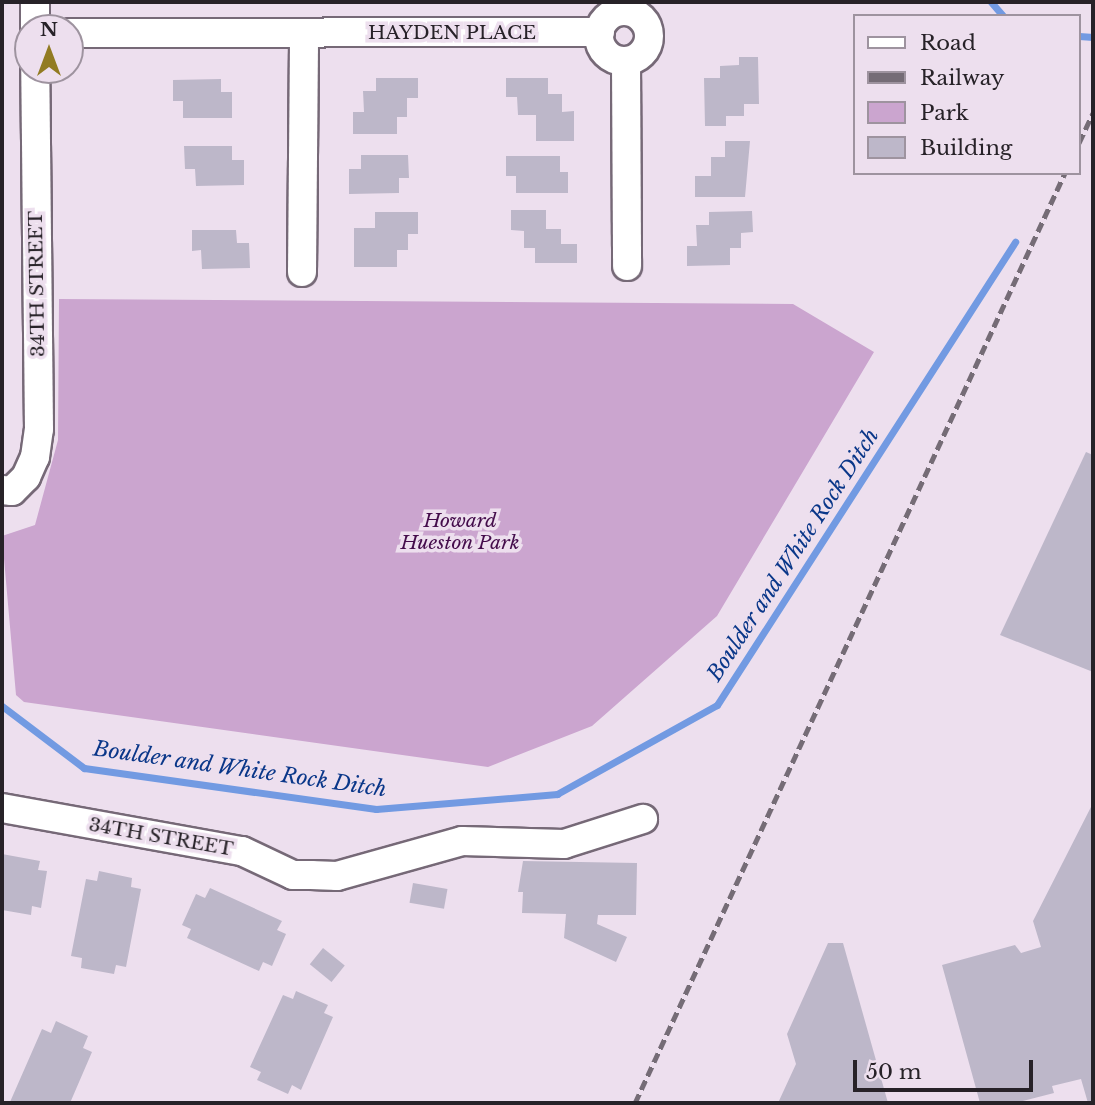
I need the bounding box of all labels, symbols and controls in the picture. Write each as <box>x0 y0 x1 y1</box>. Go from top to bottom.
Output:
north arrow <box>14 14 84 84</box>
legend <box>853 14 1081 175</box>
text: N <box>40 18 58 41</box>
street label: HAYDEN PLACE <box>368 22 536 44</box>
text: Road <box>920 30 976 56</box>
text: Railway <box>920 65 1004 91</box>
text: Park <box>920 100 969 126</box>
text: Building <box>920 135 1012 161</box>
street label: 34TH STREET <box>24 211 50 357</box>
water label: Boulder and White Rock Ditch <box>702 424 884 686</box>
park label: Howard Hueston Park <box>400 510 520 554</box>
water label: Boulder and White Rock Ditch <box>91 736 389 802</box>
street label: 34TH STREET <box>87 813 235 861</box>
scale bar <box>857 1046 1037 1090</box>
text: 50 m <box>866 1059 921 1085</box>

